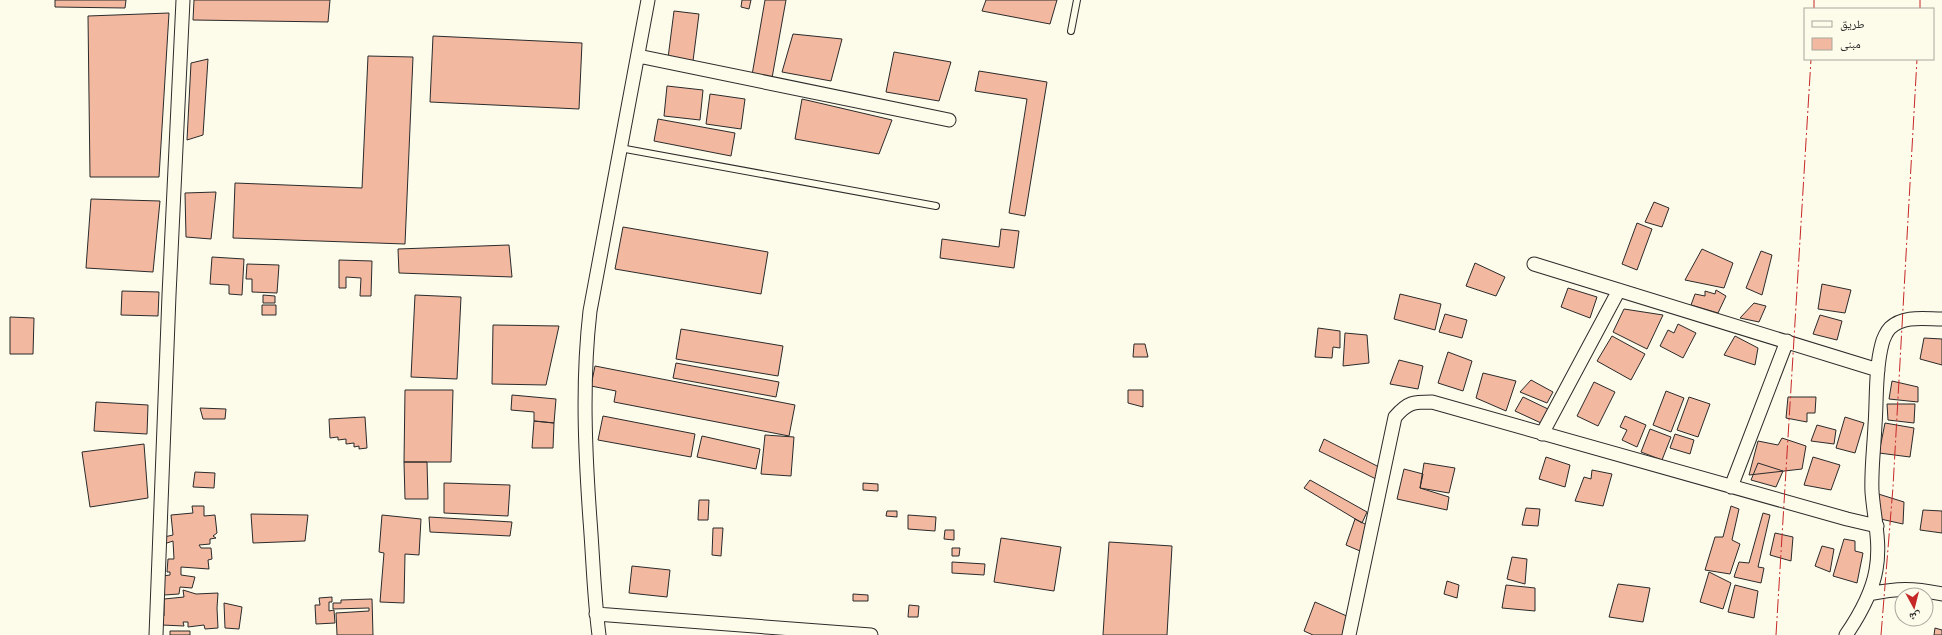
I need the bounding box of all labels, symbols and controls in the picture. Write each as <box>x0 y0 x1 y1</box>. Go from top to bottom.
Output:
legend <box>1804 8 1934 60</box>
text: طريق <box>1840 16 1865 31</box>
text: مبنى <box>1840 36 1861 51</box>
north arrow <box>1894 587 1934 627</box>
text: ش <box>1908 608 1922 625</box>

